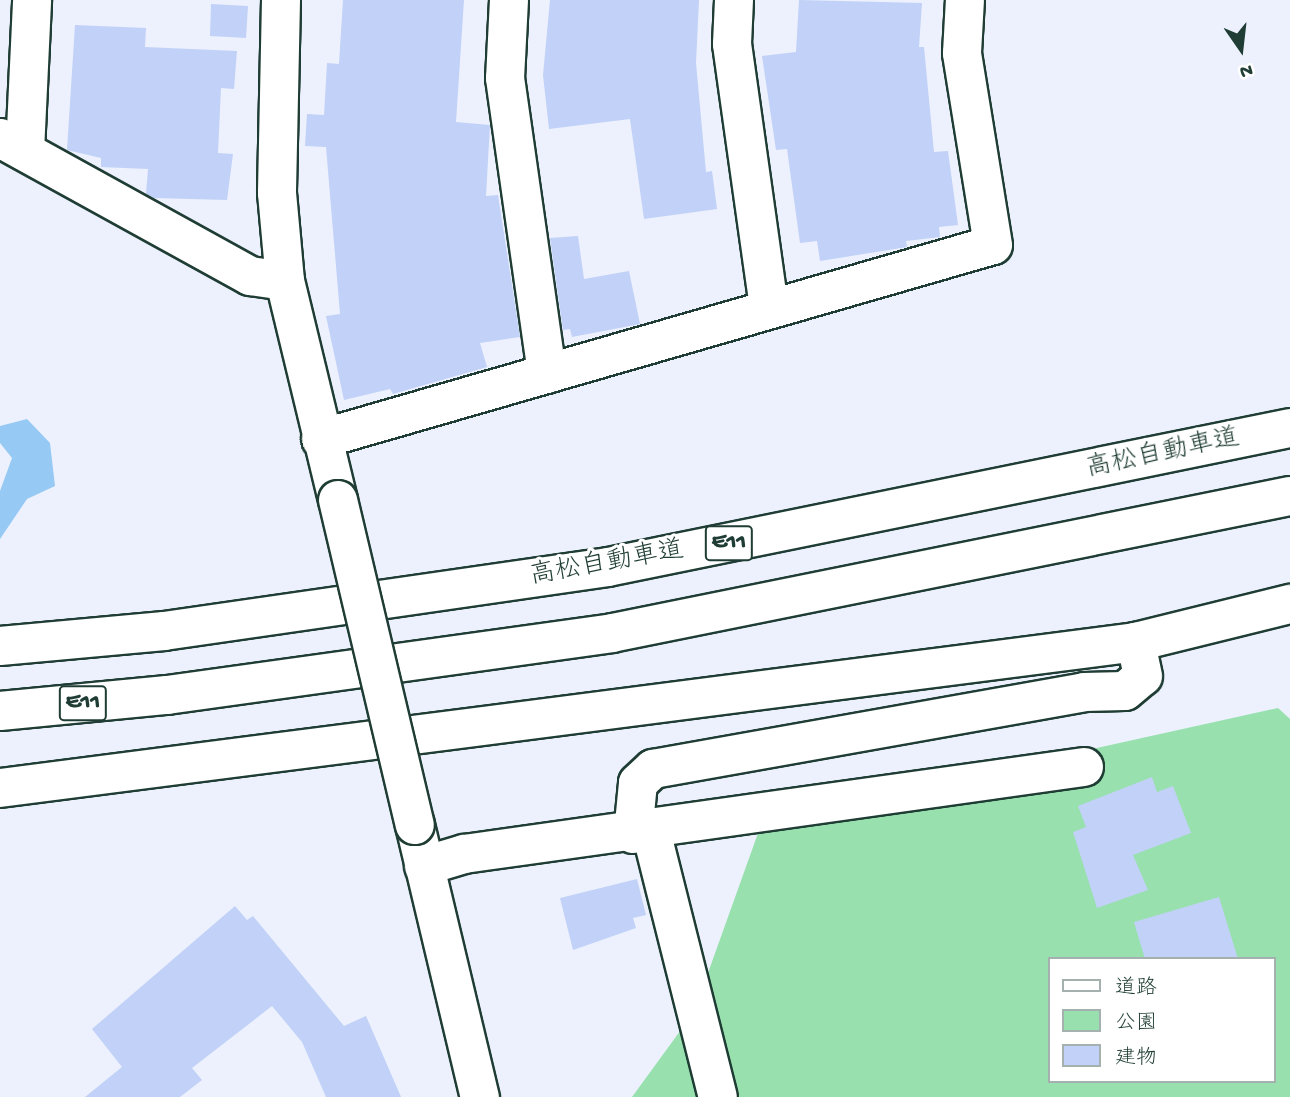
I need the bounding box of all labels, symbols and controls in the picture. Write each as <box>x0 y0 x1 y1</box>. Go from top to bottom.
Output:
north arrow <box>1206 14 1276 84</box>
text: N <box>1237 57 1255 83</box>
street label: 高松自動車道 <box>1083 424 1243 486</box>
road number: E11 <box>704 522 754 564</box>
street label: 高松自動車道 <box>527 536 687 594</box>
road number: E11 <box>58 682 108 724</box>
legend <box>1048 957 1276 1083</box>
text: 道路 <box>1115 977 1157 1002</box>
text: 公園 <box>1115 1012 1157 1037</box>
text: 建物 <box>1115 1047 1157 1072</box>

